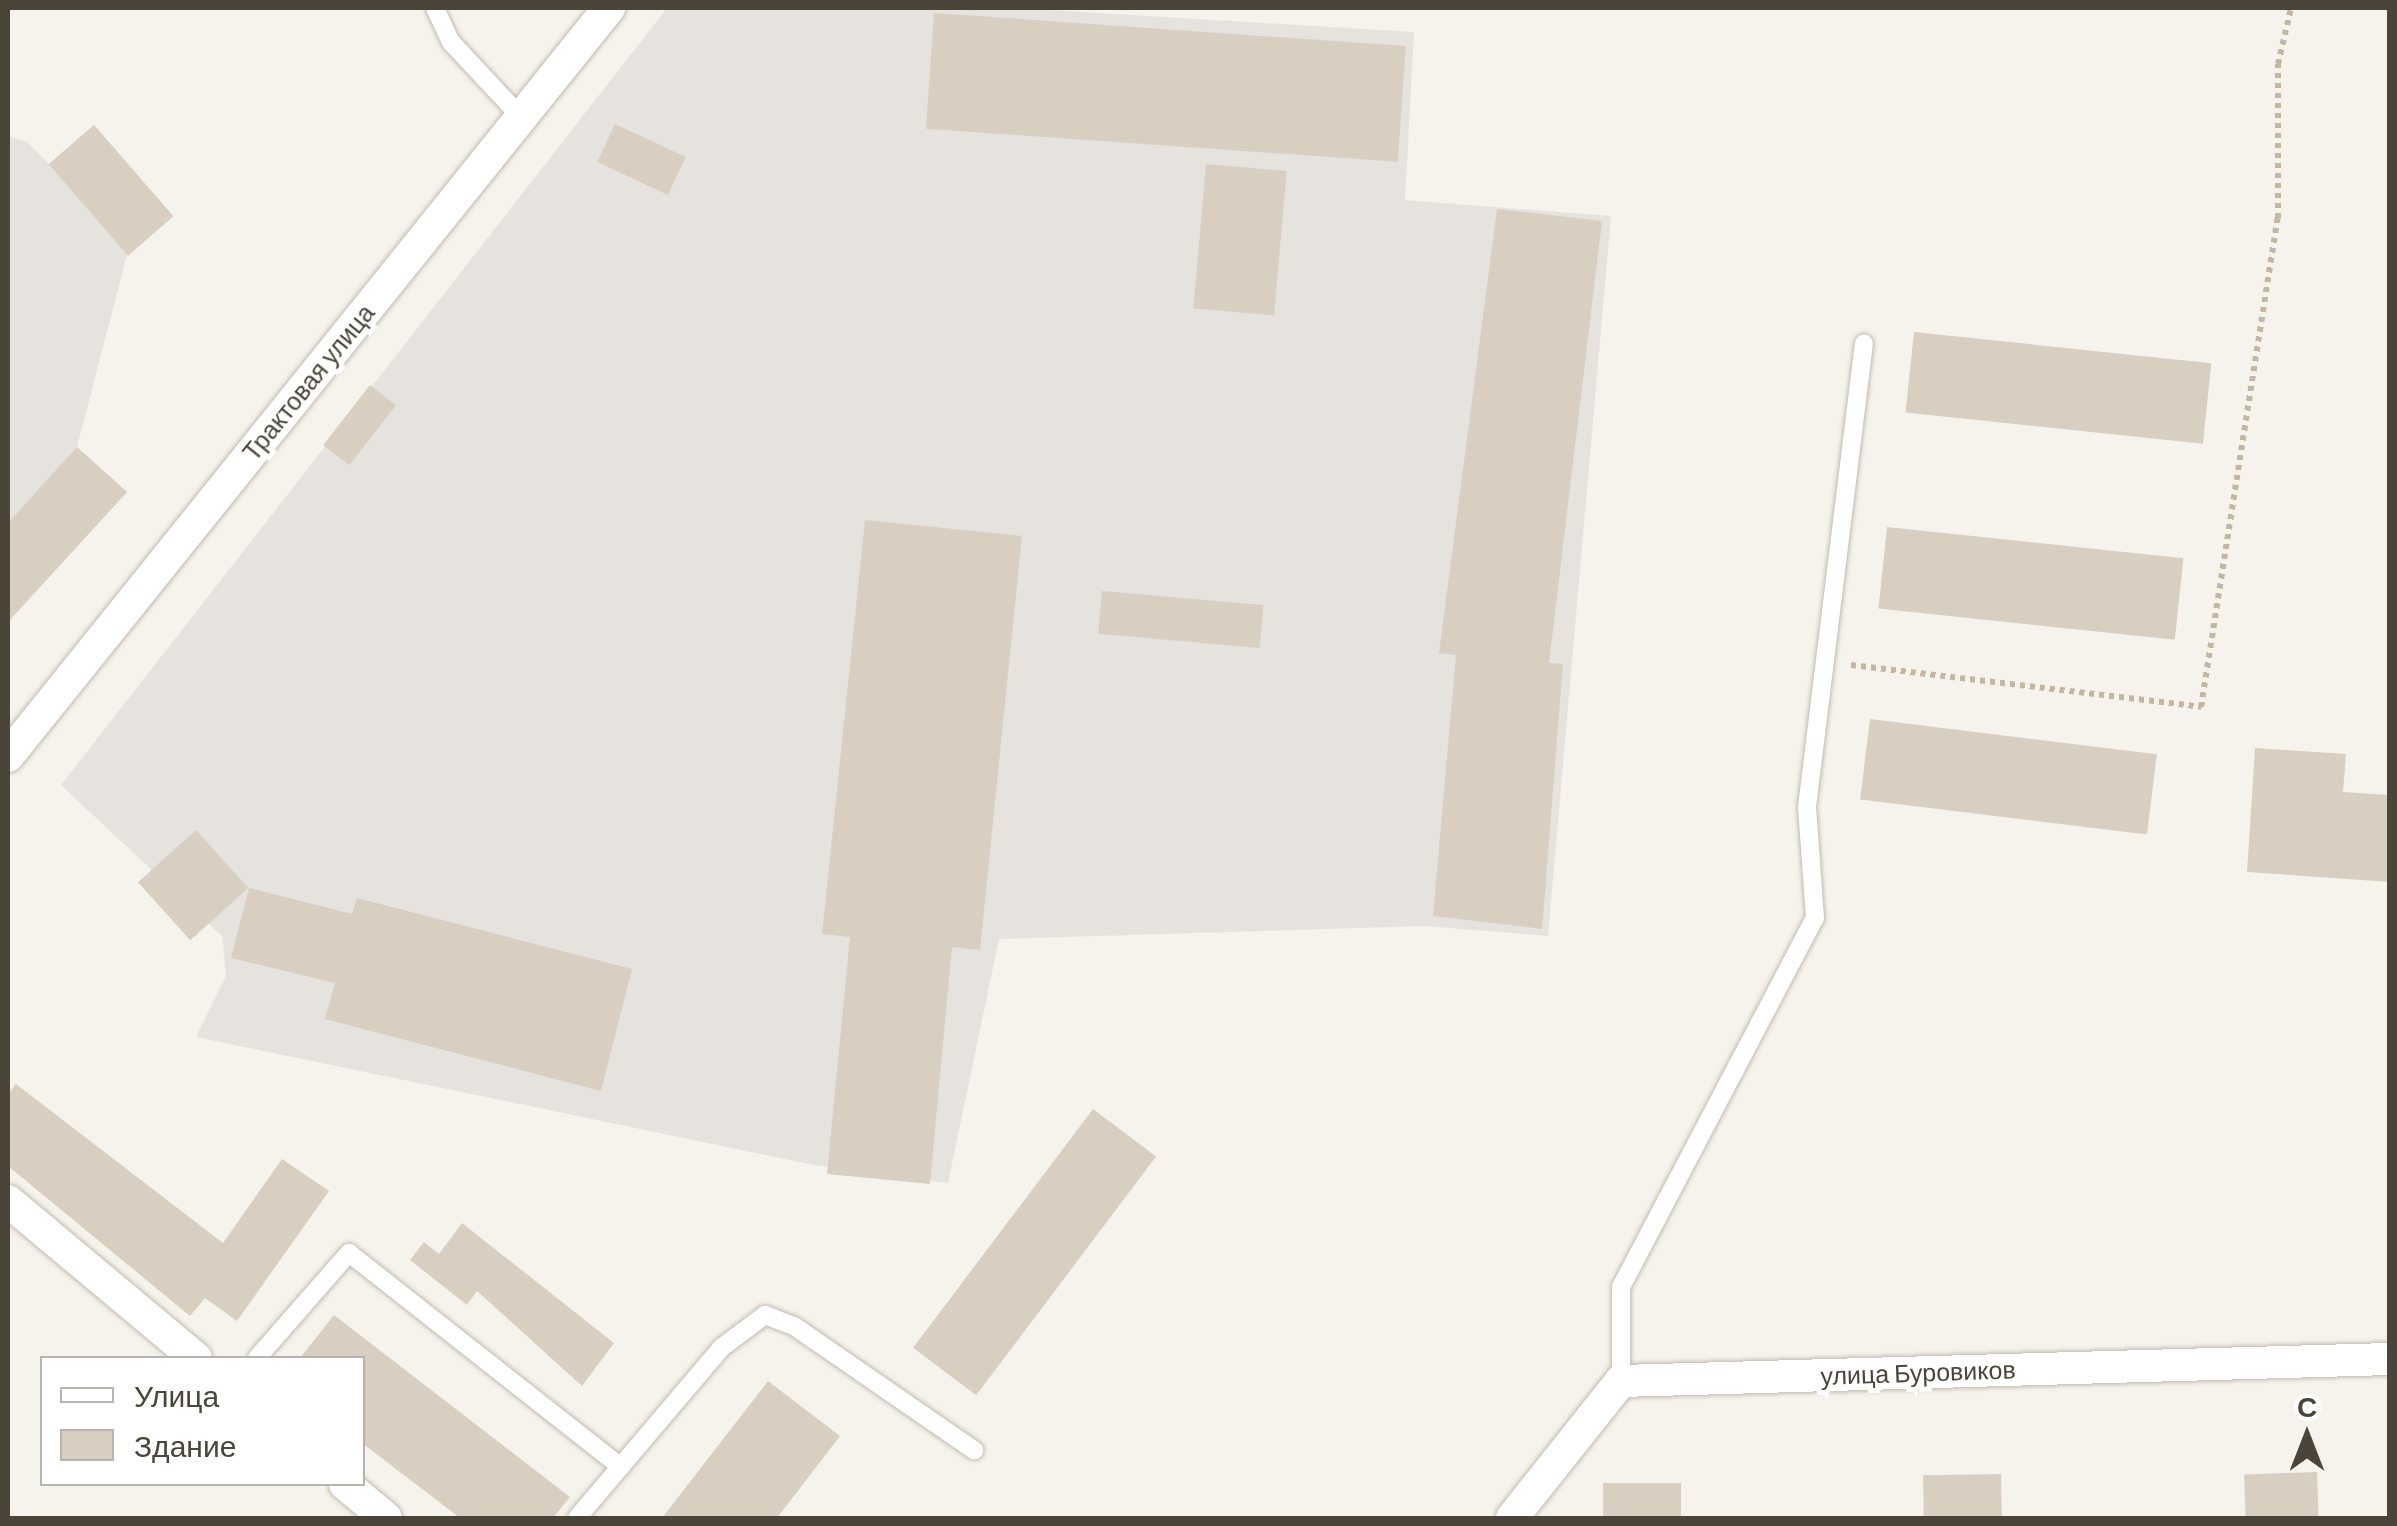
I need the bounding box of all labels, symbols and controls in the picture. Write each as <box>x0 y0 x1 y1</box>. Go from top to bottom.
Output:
street label: Трактовая улица <box>236 298 380 466</box>
street label: улица Буровиков <box>1820 1354 2016 1390</box>
legend <box>40 1356 365 1486</box>
text: Улица <box>134 1377 219 1413</box>
north arrow <box>2257 1386 2357 1486</box>
text: С <box>2297 1389 2317 1423</box>
text: Здание <box>134 1427 236 1463</box>

